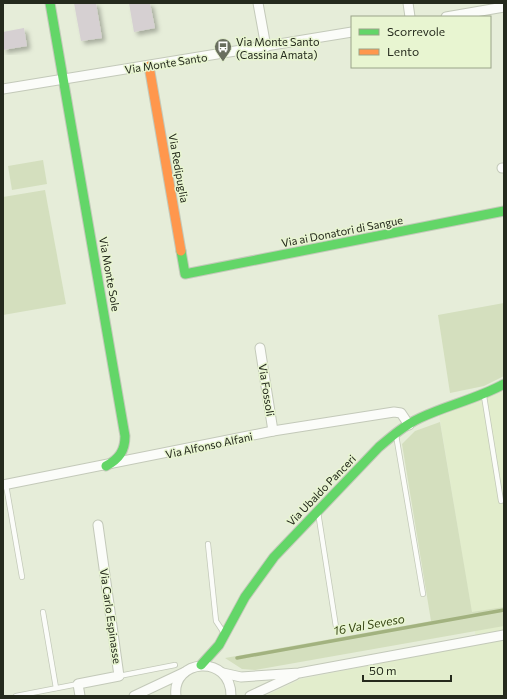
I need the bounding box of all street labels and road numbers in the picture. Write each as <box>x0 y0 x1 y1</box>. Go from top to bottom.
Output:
street label: Via Monte Santo <box>124 50 209 76</box>
street label: Via Redipuglia <box>167 132 191 204</box>
street label: Via ai Donatori di Sangue <box>280 213 404 249</box>
street label: Via Monte Sole <box>97 236 123 313</box>
street label: Via Fossoli <box>256 363 278 417</box>
street label: Via Alfonso Alfani <box>164 429 254 461</box>
street label: Via Ubaldo Panceri <box>284 452 358 528</box>
street label: Via Carlo Espinasse <box>98 568 124 665</box>

